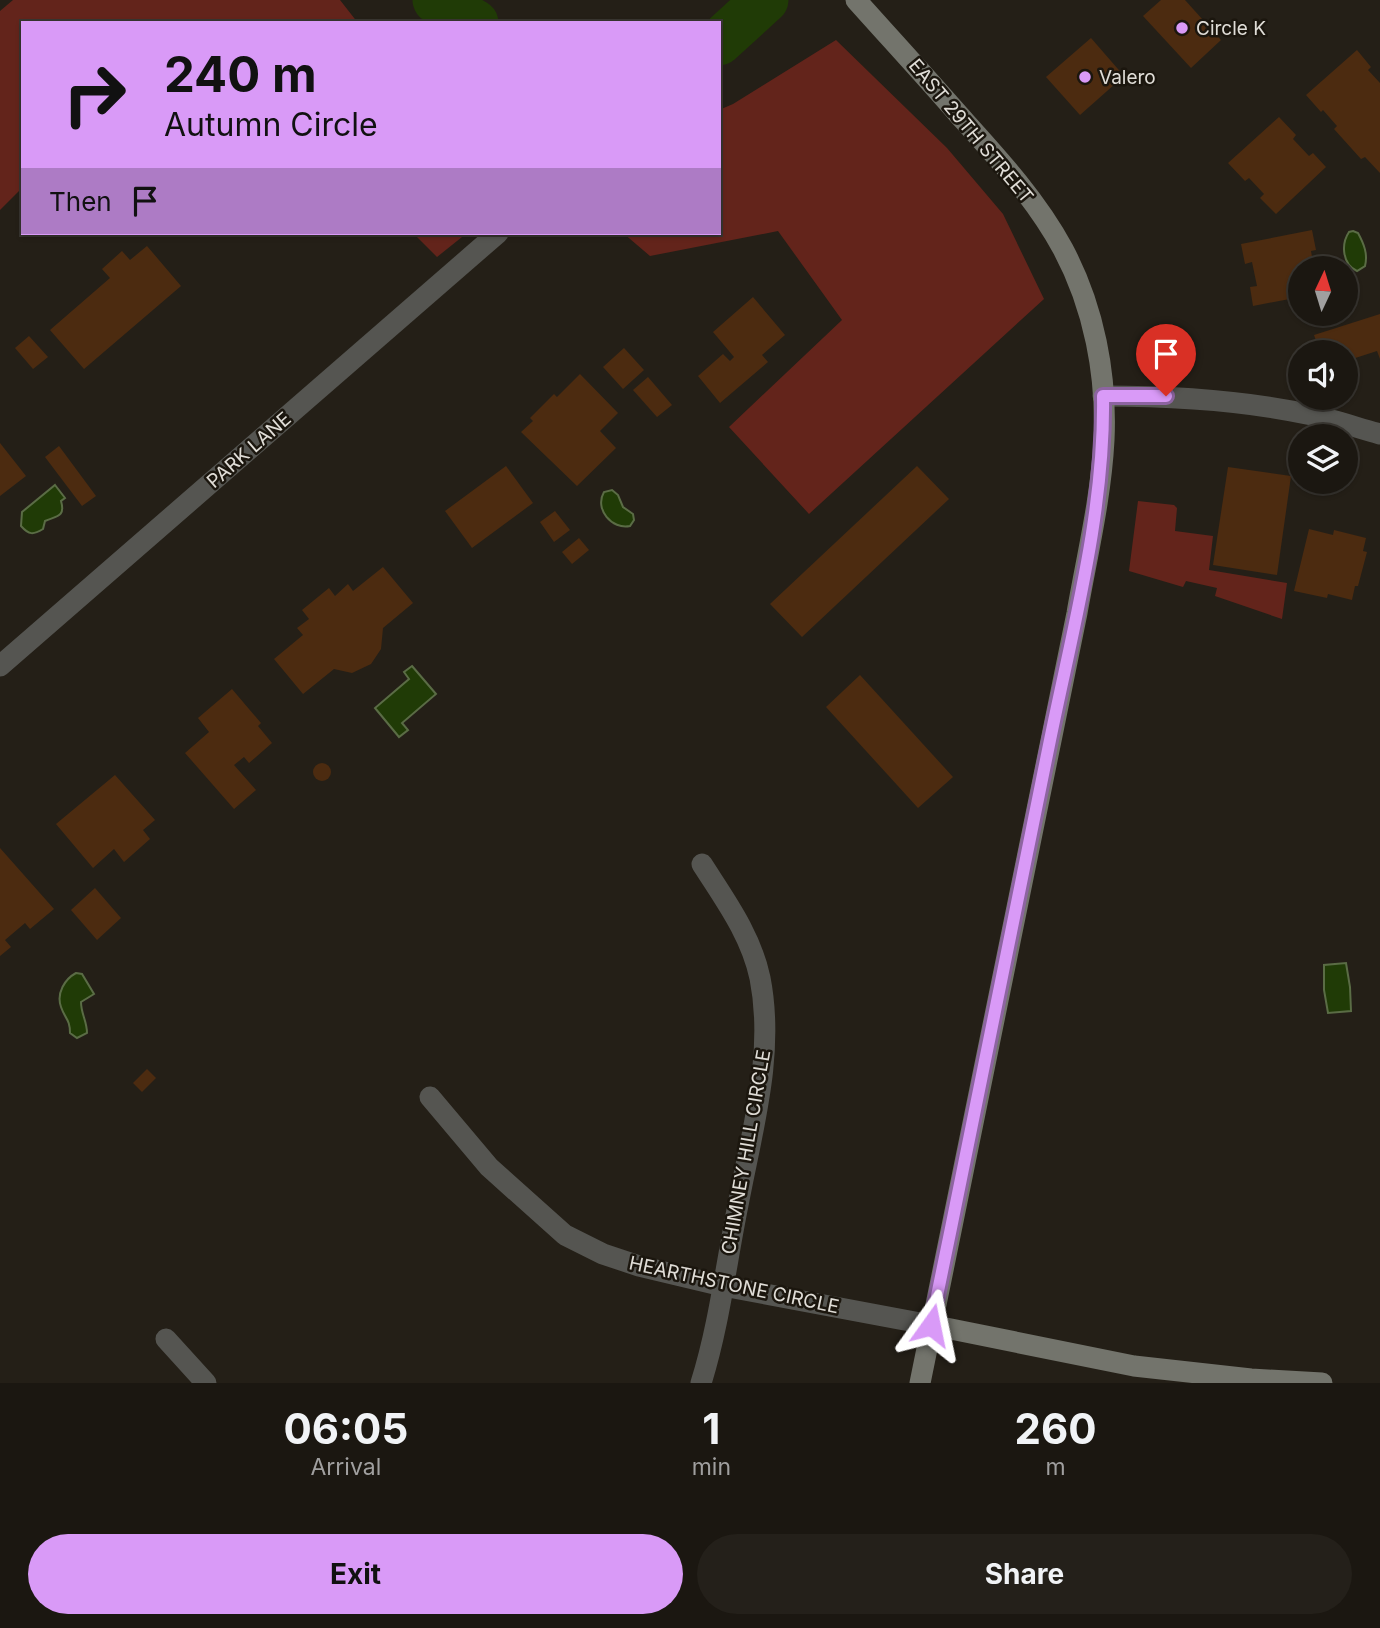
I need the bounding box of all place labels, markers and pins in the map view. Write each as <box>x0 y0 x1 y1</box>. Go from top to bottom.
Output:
place label: Circle K <box>1196 17 1266 40</box>
marker: Circle K <box>1174 20 1190 36</box>
place label: Valero <box>1099 66 1156 89</box>
marker: Valero <box>1077 69 1093 85</box>
pin <box>1136 324 1196 396</box>

